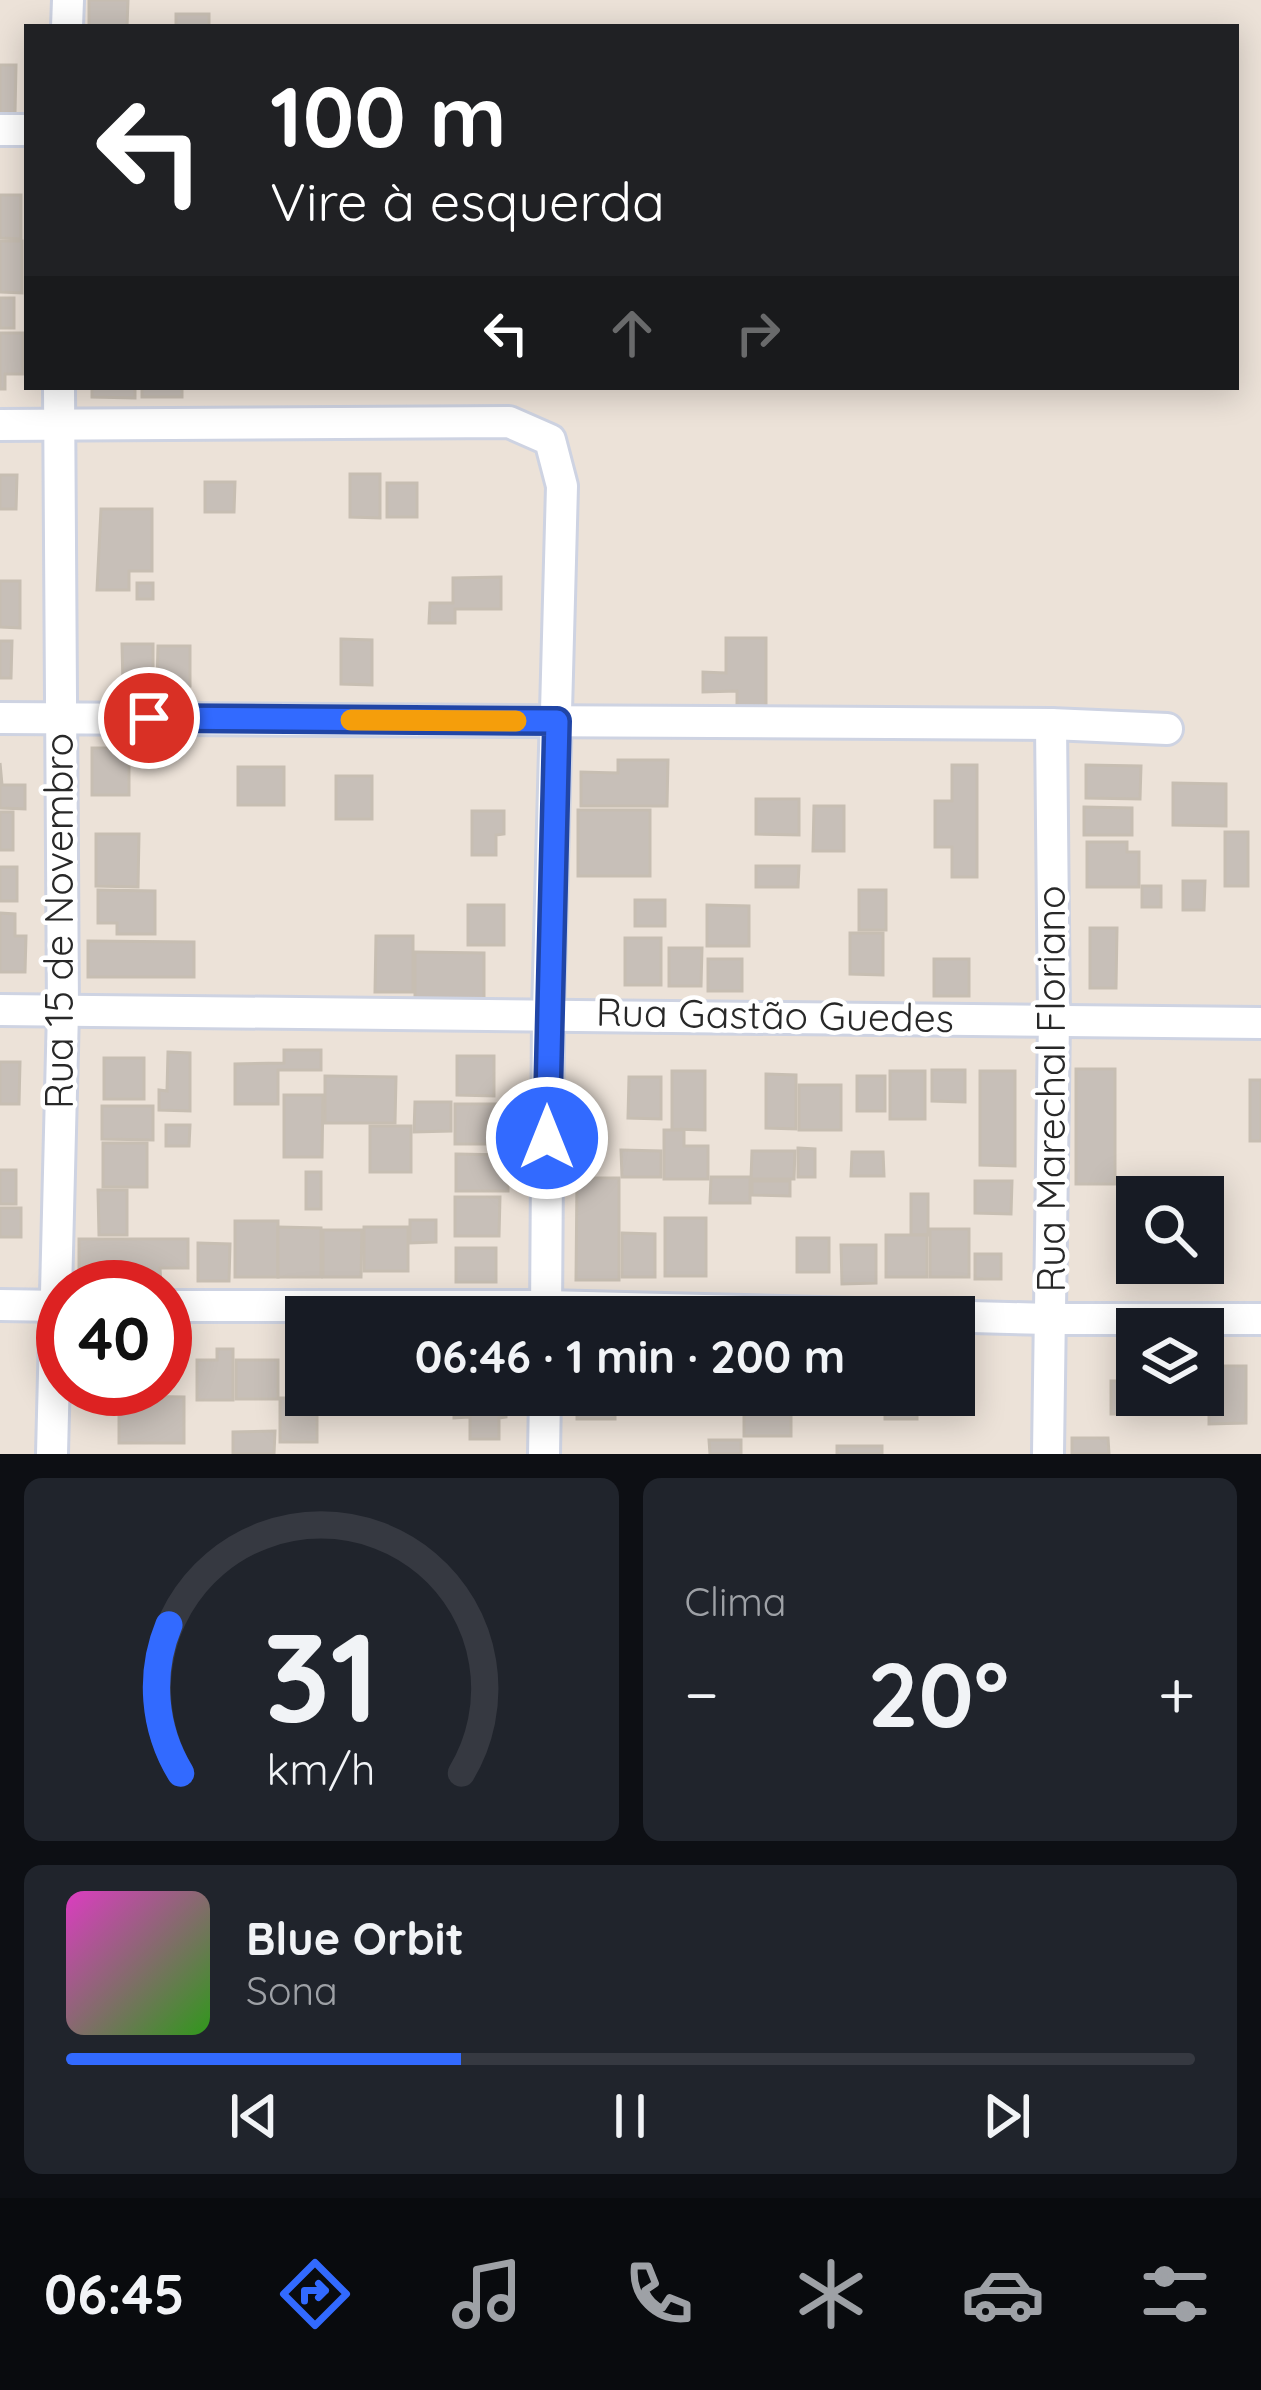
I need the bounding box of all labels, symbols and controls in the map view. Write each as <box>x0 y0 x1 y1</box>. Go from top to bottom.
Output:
text: 100 m <box>270 63 507 168</box>
icon: left <box>72 72 228 228</box>
text: Vire à esquerda <box>270 167 665 235</box>
icon: left <box>473 300 539 366</box>
icon: ahead <box>599 300 665 366</box>
icon: right <box>725 300 791 366</box>
pin <box>98 667 200 769</box>
icon: arrive <box>116 685 182 751</box>
street label: Rua 15 de Novembro <box>34 733 83 1109</box>
street label: Rua Marechal Floriano <box>1026 885 1075 1293</box>
street label: Rua Gastão Guedes <box>596 987 954 1042</box>
position arrow <box>484 1075 610 1201</box>
map controls <box>1116 1176 1224 1416</box>
button: search <box>1116 1176 1224 1284</box>
speed limit sign: 40 <box>36 1260 192 1416</box>
button: layers <box>1116 1308 1224 1416</box>
text: 06:46 · 1 min · 200 m <box>415 1328 845 1384</box>
text: Clima <box>685 1577 787 1626</box>
text: 31 <box>263 1597 379 1753</box>
text: 20° <box>867 1637 1009 1750</box>
text: − <box>685 1652 719 1735</box>
text: + <box>1158 1652 1195 1735</box>
text: km/h <box>267 1741 376 1795</box>
text: Blue Orbit <box>246 1910 464 1966</box>
text: Sona <box>246 1966 338 2015</box>
icon: previous <box>221 2083 287 2149</box>
icon: pause <box>597 2083 663 2149</box>
icon: next <box>974 2083 1040 2149</box>
icon: directions <box>273 2252 357 2336</box>
icon: music <box>445 2252 529 2336</box>
icon: phone <box>617 2252 701 2336</box>
icon: climate <box>789 2252 873 2336</box>
icon: car <box>961 2252 1045 2336</box>
icon: filters <box>1133 2252 1217 2336</box>
text: 06:45 <box>44 2260 185 2328</box>

